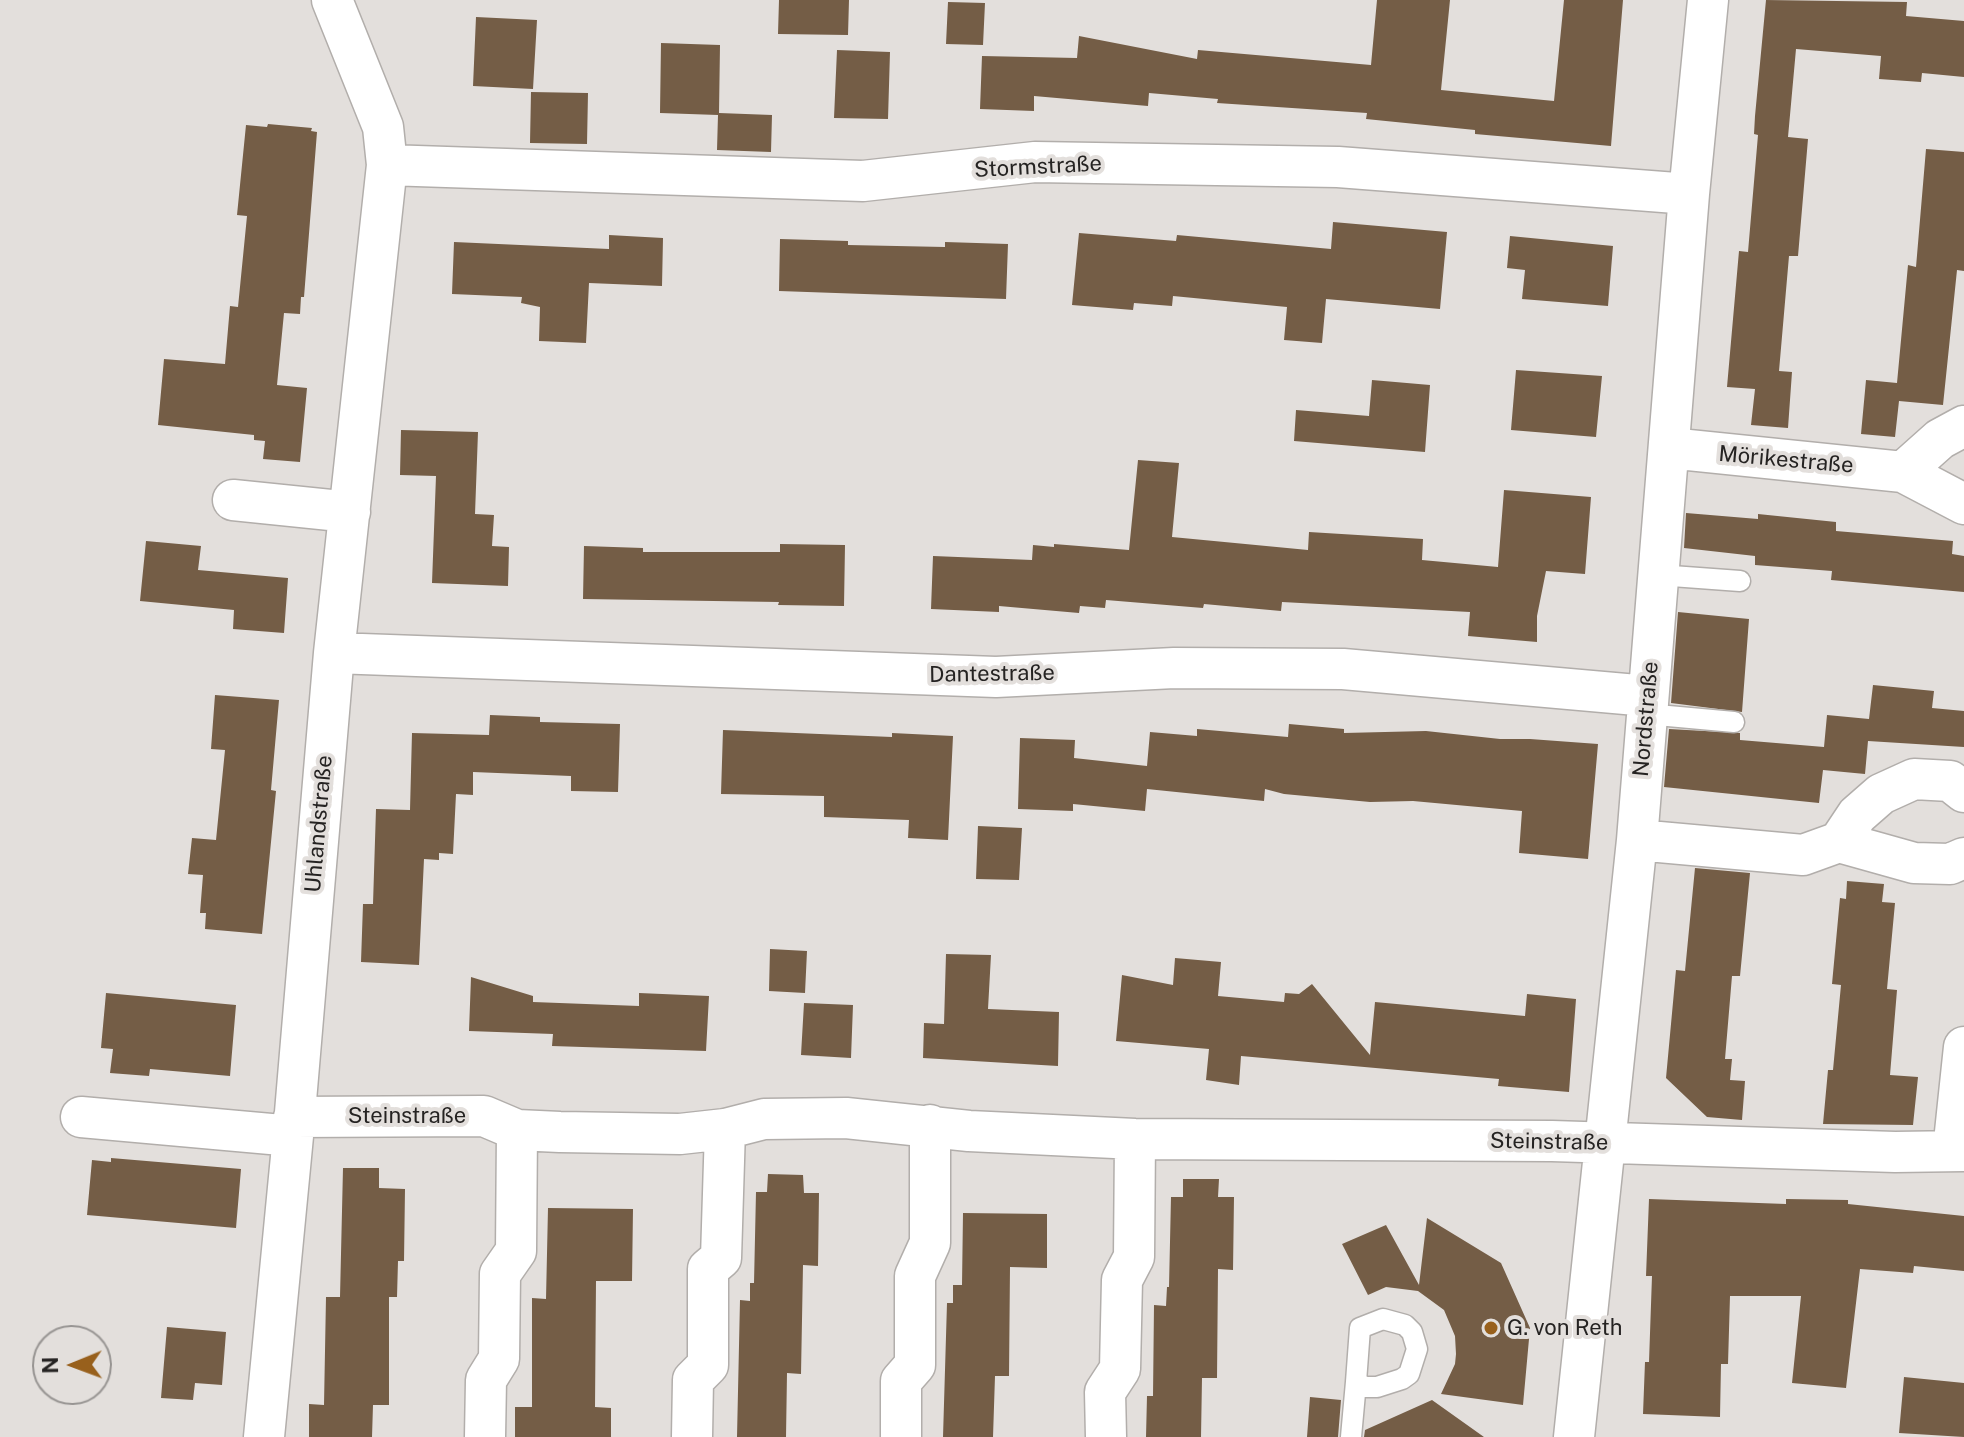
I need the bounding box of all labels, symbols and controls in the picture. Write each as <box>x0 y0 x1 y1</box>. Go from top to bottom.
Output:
street label: Stormstraße <box>974 150 1102 184</box>
street label: Mörikestraße <box>1717 441 1855 479</box>
street label: Dantestraße <box>929 660 1055 688</box>
street label: Nordstraße <box>1628 660 1664 778</box>
street label: Uhlandstraße <box>300 754 338 894</box>
street label: Steinstraße <box>348 1103 466 1129</box>
street label: Steinstraße <box>1490 1128 1608 1156</box>
place label: G. von Reth <box>1507 1315 1622 1341</box>
marker: G. von Reth <box>1482 1319 1500 1337</box>
north arrow <box>32 1325 112 1405</box>
text: N <box>37 1357 63 1374</box>

